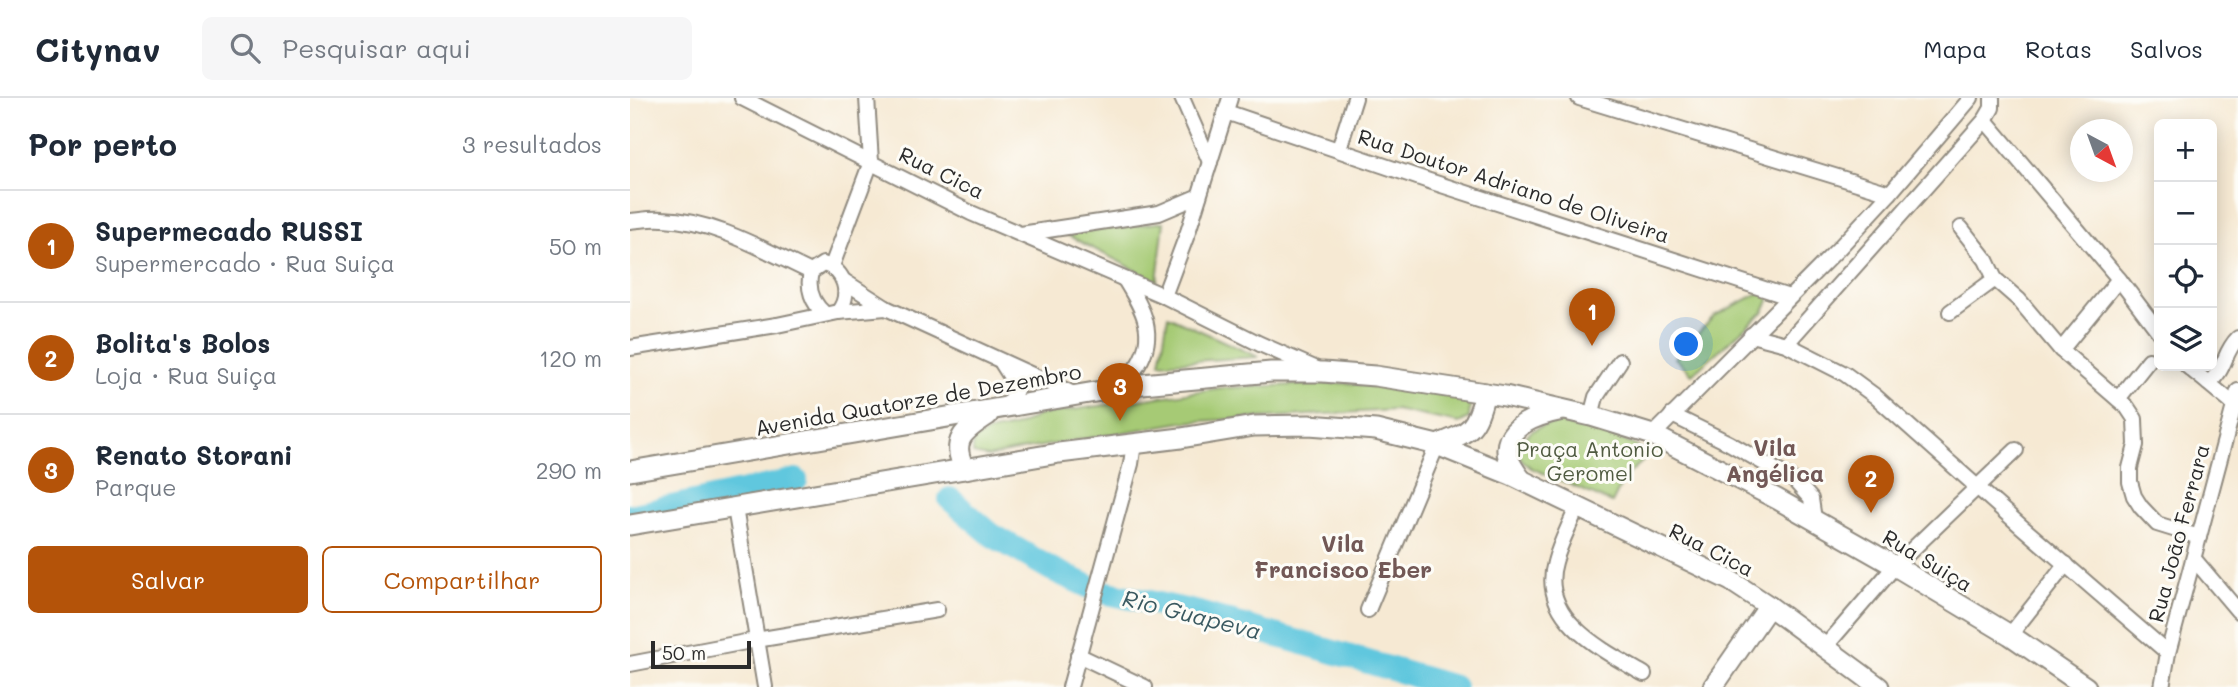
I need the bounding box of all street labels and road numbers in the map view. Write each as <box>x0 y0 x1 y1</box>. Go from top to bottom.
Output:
street label: Rua Doutor Adriano de Oliveira <box>1355 122 1673 248</box>
street label: Rua Cica <box>895 140 989 204</box>
street label: Avenida Quatorze de Dezembro <box>753 357 1083 441</box>
street label: Rua João Ferrara <box>2141 441 2215 625</box>
street label: Rua Cica <box>1665 516 1759 582</box>
street label: Rua Suiça <box>1878 523 1978 597</box>

